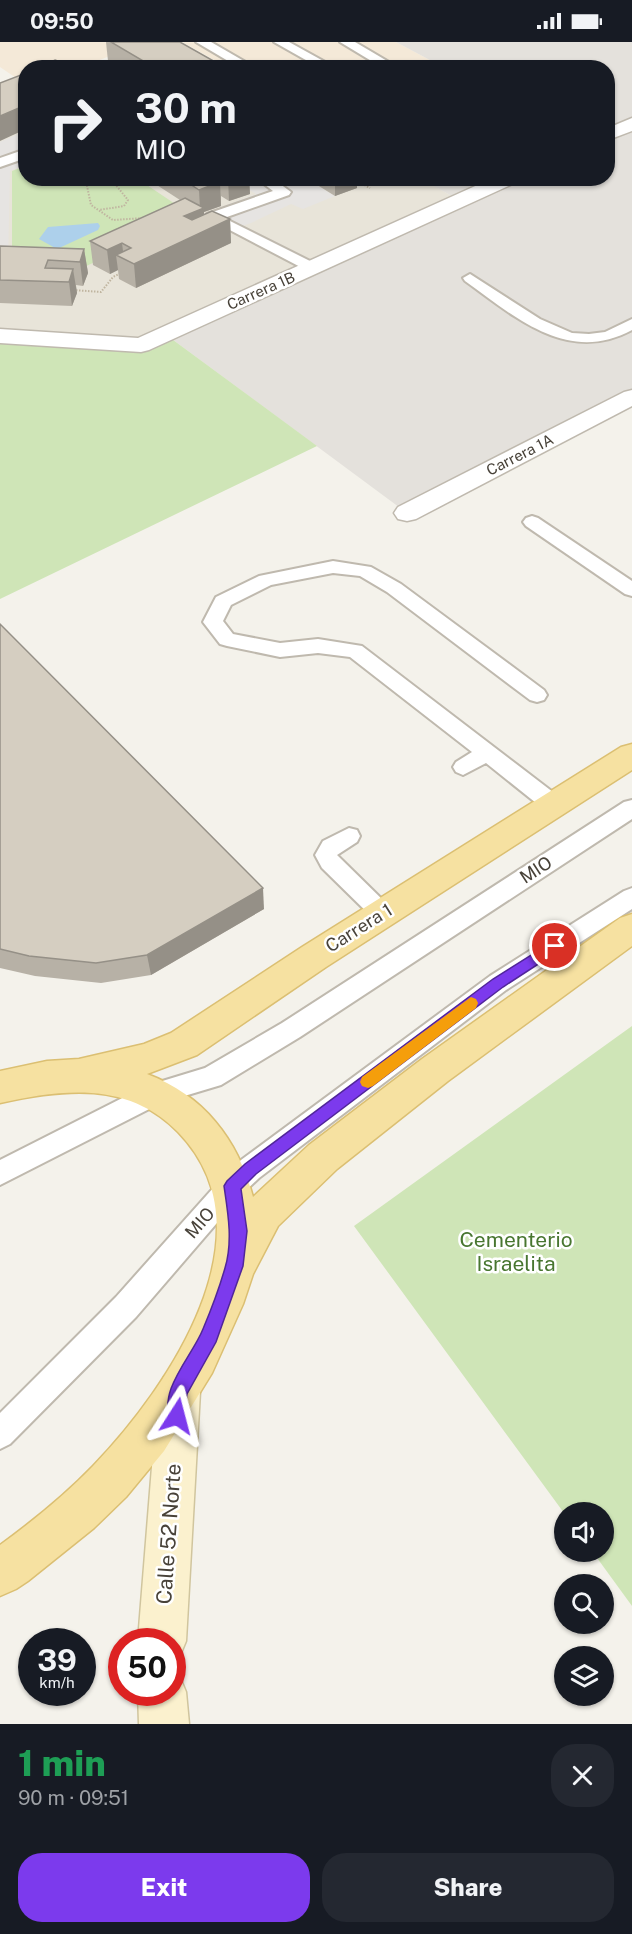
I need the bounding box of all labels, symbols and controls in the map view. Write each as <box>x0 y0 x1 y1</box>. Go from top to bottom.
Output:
text: 09:50 <box>30 8 94 34</box>
text: 30 m <box>135 83 237 132</box>
icon: right <box>36 84 114 162</box>
text: MIO <box>135 133 186 165</box>
street label: Carrera 1B <box>224 268 297 313</box>
street label: Carrera 1A <box>483 430 556 479</box>
street label: MIO <box>516 851 556 888</box>
street label: Carrera 1 <box>321 899 396 956</box>
pin <box>529 920 580 971</box>
icon: arrive <box>538 929 571 962</box>
street label: MIO <box>180 1203 219 1242</box>
park label: Cementerio Israelita <box>459 1227 573 1276</box>
position arrow <box>145 1384 209 1448</box>
street label: Calle 52 Norte <box>151 1463 186 1605</box>
map controls <box>554 1502 614 1706</box>
button: sound <box>554 1502 614 1562</box>
button: search <box>554 1574 614 1634</box>
speed limit sign: 50 <box>108 1628 186 1706</box>
text: 39 <box>37 1642 77 1678</box>
button: layers <box>554 1646 614 1706</box>
text: km/h <box>39 1674 75 1691</box>
text: 1 min <box>18 1742 106 1784</box>
button: close <box>551 1744 614 1807</box>
text: 90 m · 09:51 <box>18 1786 129 1810</box>
button: Exit <box>18 1853 310 1922</box>
button: Share <box>322 1853 614 1922</box>

